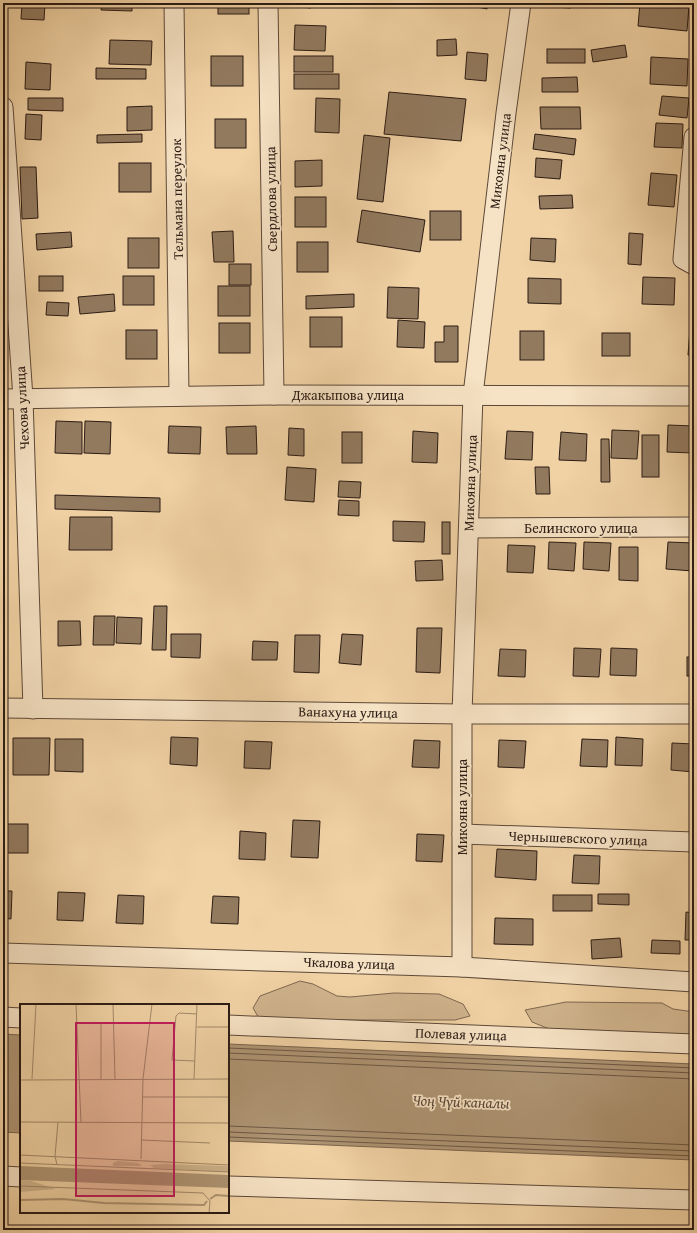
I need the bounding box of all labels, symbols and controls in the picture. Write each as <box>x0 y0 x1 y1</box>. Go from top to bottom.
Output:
street label: Микояна улица <box>484 112 516 210</box>
street label: Тельмана переулок <box>166 138 188 260</box>
street label: Свердлова улица <box>260 146 282 252</box>
street label: Чехова улица <box>10 365 34 450</box>
street label: Джакыпова улица <box>291 385 405 405</box>
street label: Микояна улица <box>458 434 482 532</box>
street label: Белинского улица <box>524 518 638 538</box>
street label: Ванахуна улица <box>298 701 398 723</box>
street label: Микояна улица <box>452 758 472 855</box>
street label: Чернышевского улица <box>508 826 648 850</box>
street label: Чкалова улица <box>303 951 396 975</box>
inset map <box>20 1004 229 1213</box>
street label: Полевая улица <box>415 1022 508 1046</box>
water label: Чоң Чүй каналы <box>412 1089 511 1114</box>

